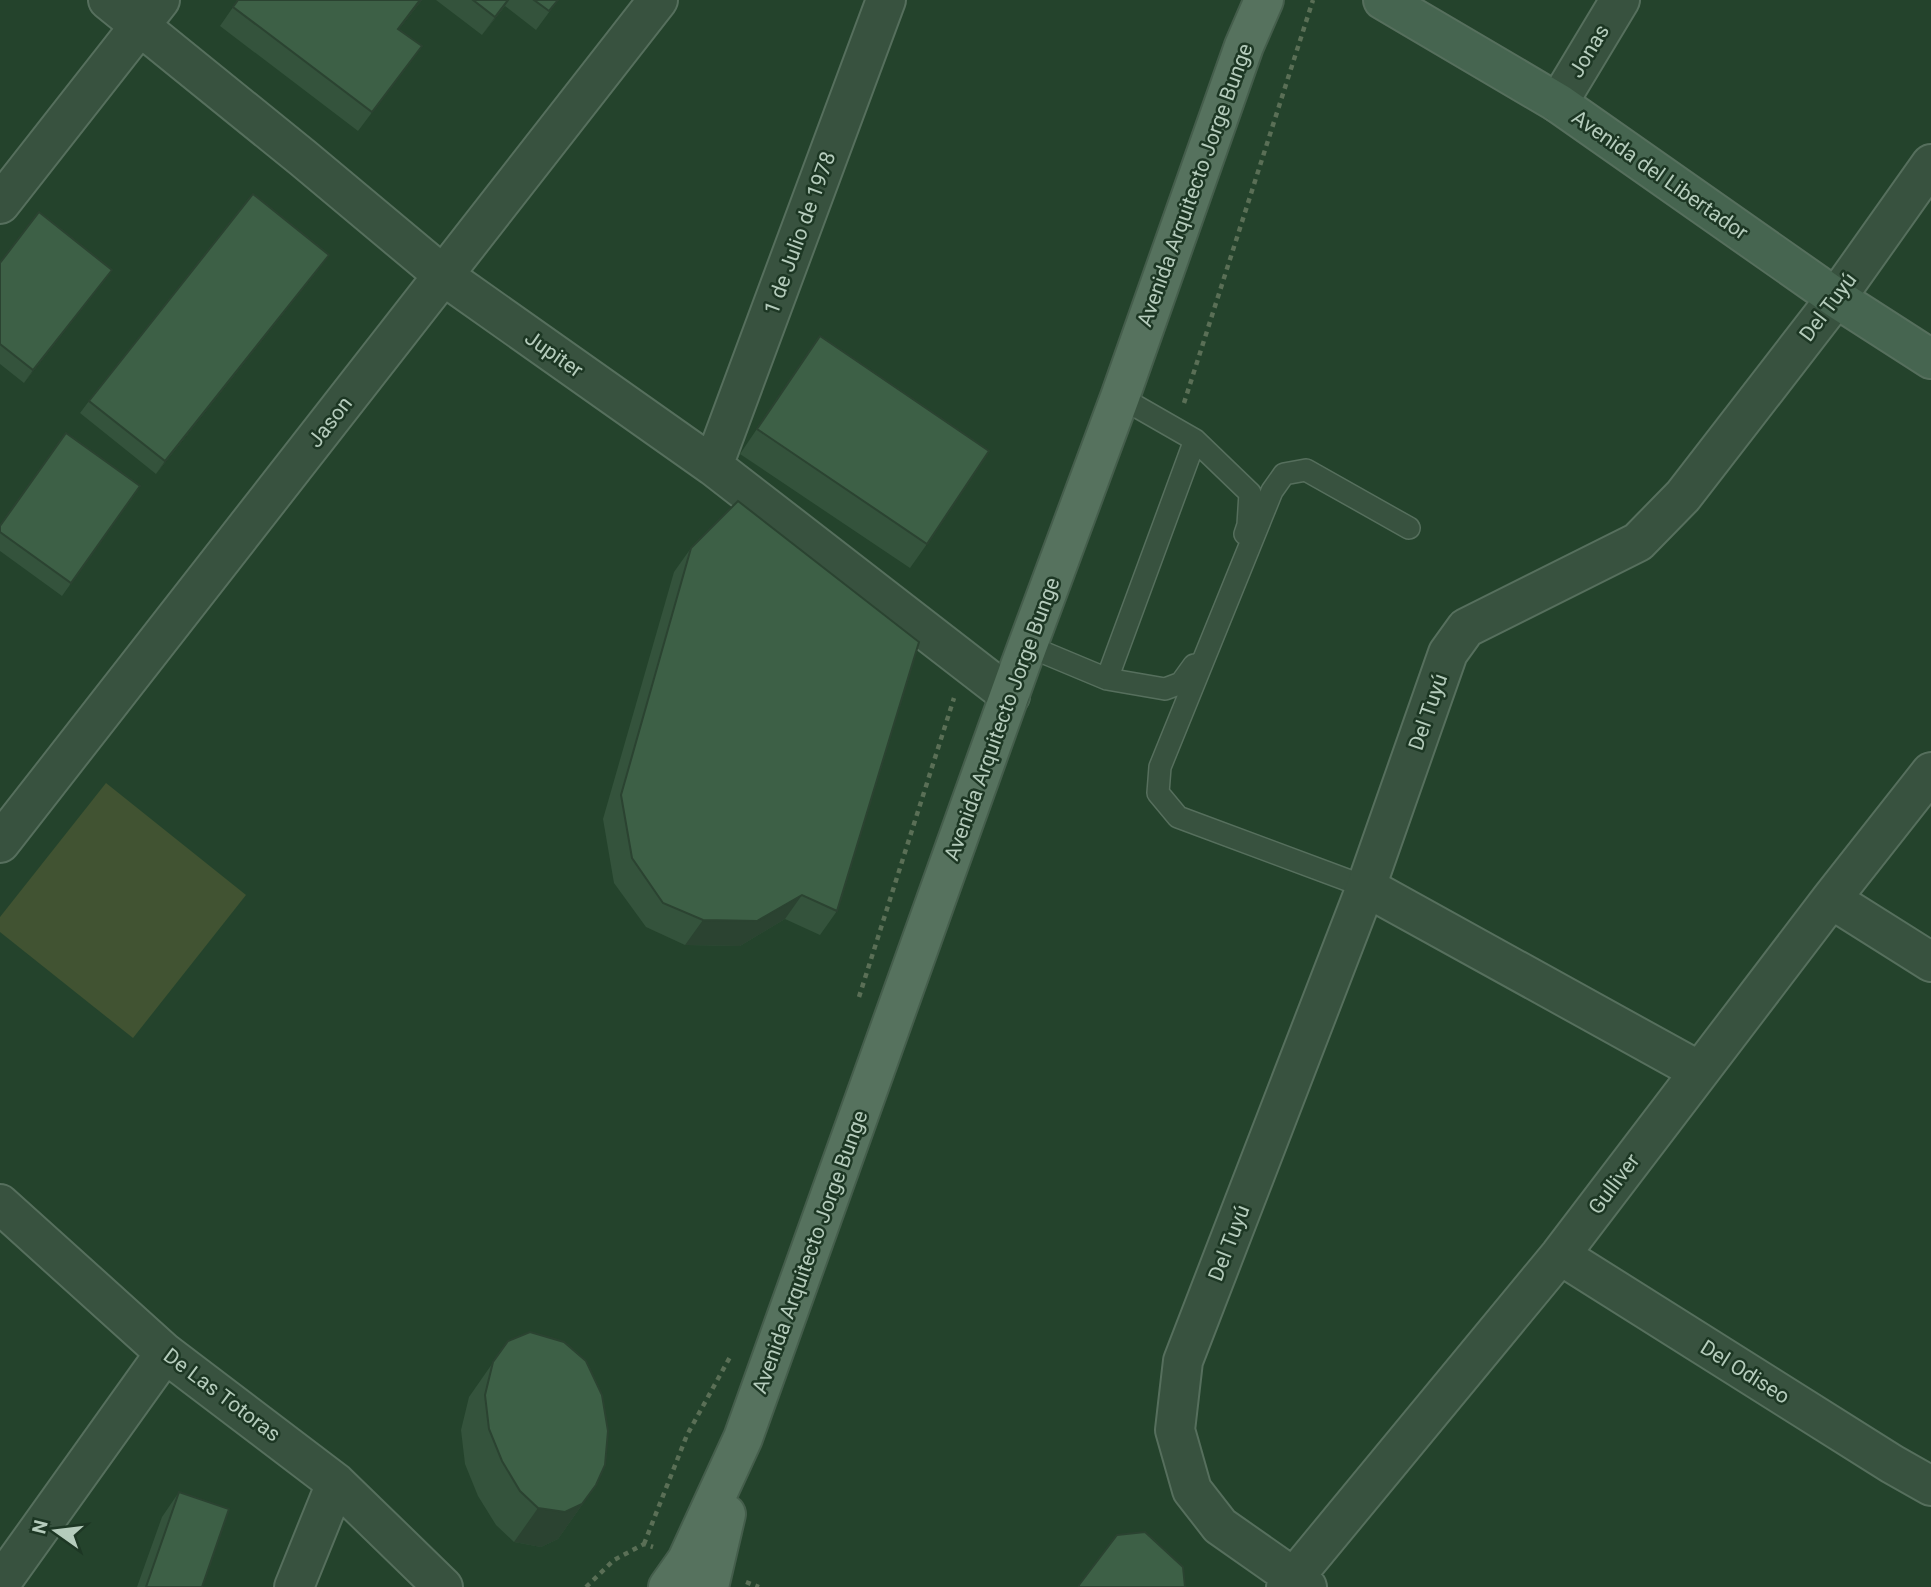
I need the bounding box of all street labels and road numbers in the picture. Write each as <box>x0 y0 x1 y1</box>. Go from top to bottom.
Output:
street label: Jonas <box>1564 20 1614 82</box>
street label: Avenida Arquitecto Jorge Bunge <box>1133 40 1257 330</box>
street label: Avenida del Libertador <box>1567 105 1753 245</box>
street label: 1 de Julio de 1978 <box>759 148 841 318</box>
street label: Del Tuyú <box>1795 268 1861 346</box>
street label: Jupiter <box>520 325 588 383</box>
street label: Jason <box>303 392 357 452</box>
street label: Avenida Arquitecto Jorge Bunge <box>940 574 1064 864</box>
street label: Del Tuyú <box>1404 671 1452 753</box>
street label: Avenida Arquitecto Jorge Bunge <box>748 1107 872 1397</box>
street label: Gulliver <box>1584 1149 1644 1219</box>
street label: Del Tuyú <box>1204 1202 1254 1284</box>
street label: Del Odiseo <box>1696 1335 1794 1409</box>
street label: De Las Totoras <box>159 1343 285 1447</box>

